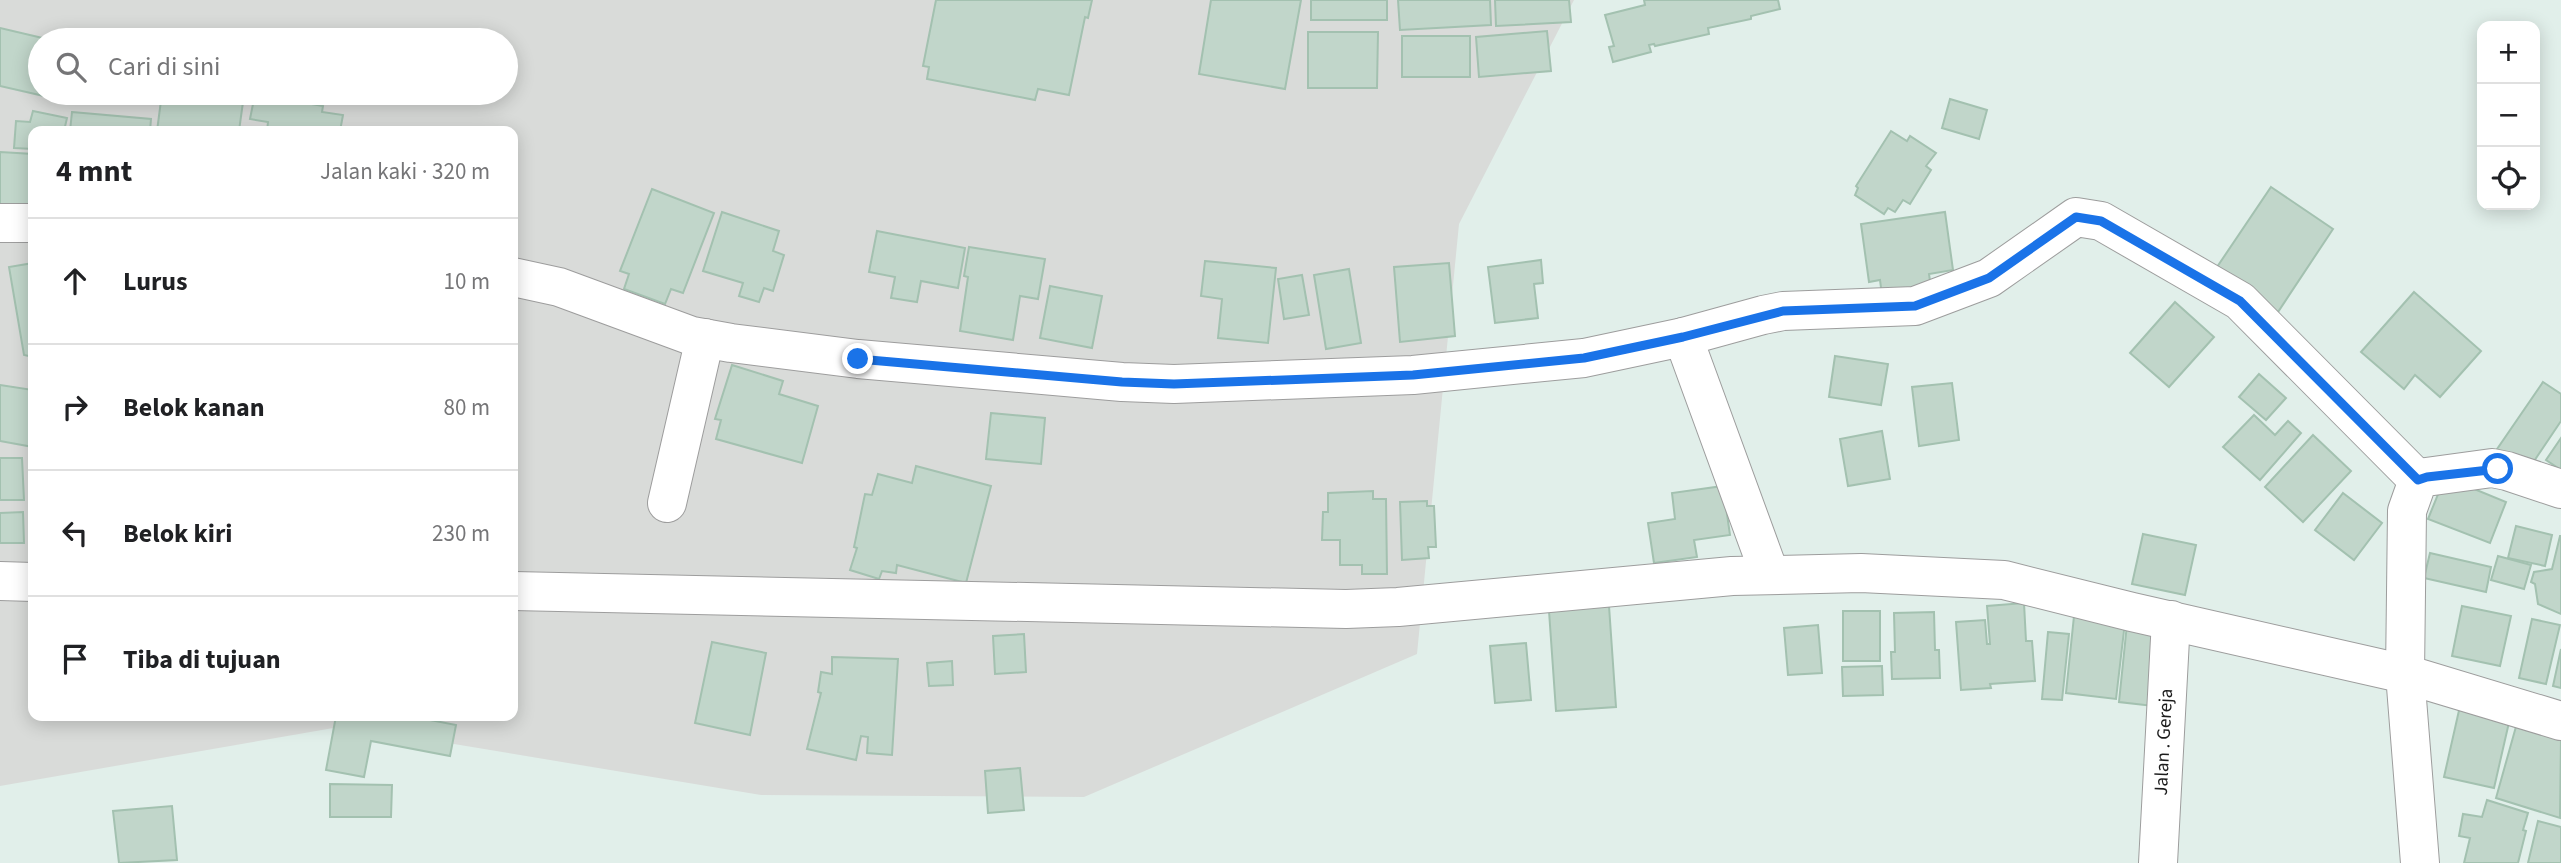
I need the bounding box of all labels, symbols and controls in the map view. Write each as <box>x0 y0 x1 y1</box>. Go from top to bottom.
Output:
map controls <box>2477 21 2540 210</box>
button: + <box>2477 21 2540 84</box>
search box <box>28 28 518 105</box>
icon: search <box>52 48 90 86</box>
text: Cari di sini <box>108 48 221 85</box>
button: − <box>2477 84 2540 147</box>
button: locate <box>2477 147 2540 210</box>
text: 4 mnt <box>56 150 132 193</box>
text: Jalan kaki · 320 m <box>320 155 490 188</box>
icon: ahead <box>56 262 94 300</box>
text: Lurus <box>123 263 188 300</box>
text: 10 m <box>443 265 490 298</box>
route end <box>842 343 873 374</box>
icon: right <box>56 388 94 426</box>
text: Belok kanan <box>123 389 265 426</box>
text: 80 m <box>443 391 490 424</box>
route start <box>2482 453 2513 484</box>
icon: left <box>56 514 94 552</box>
text: Belok kiri <box>123 515 232 552</box>
text: 230 m <box>432 517 490 550</box>
icon: arrive <box>56 640 94 678</box>
text: Tiba di tujuan <box>123 641 281 678</box>
street label: Jalan . Gereja <box>2148 688 2180 796</box>

